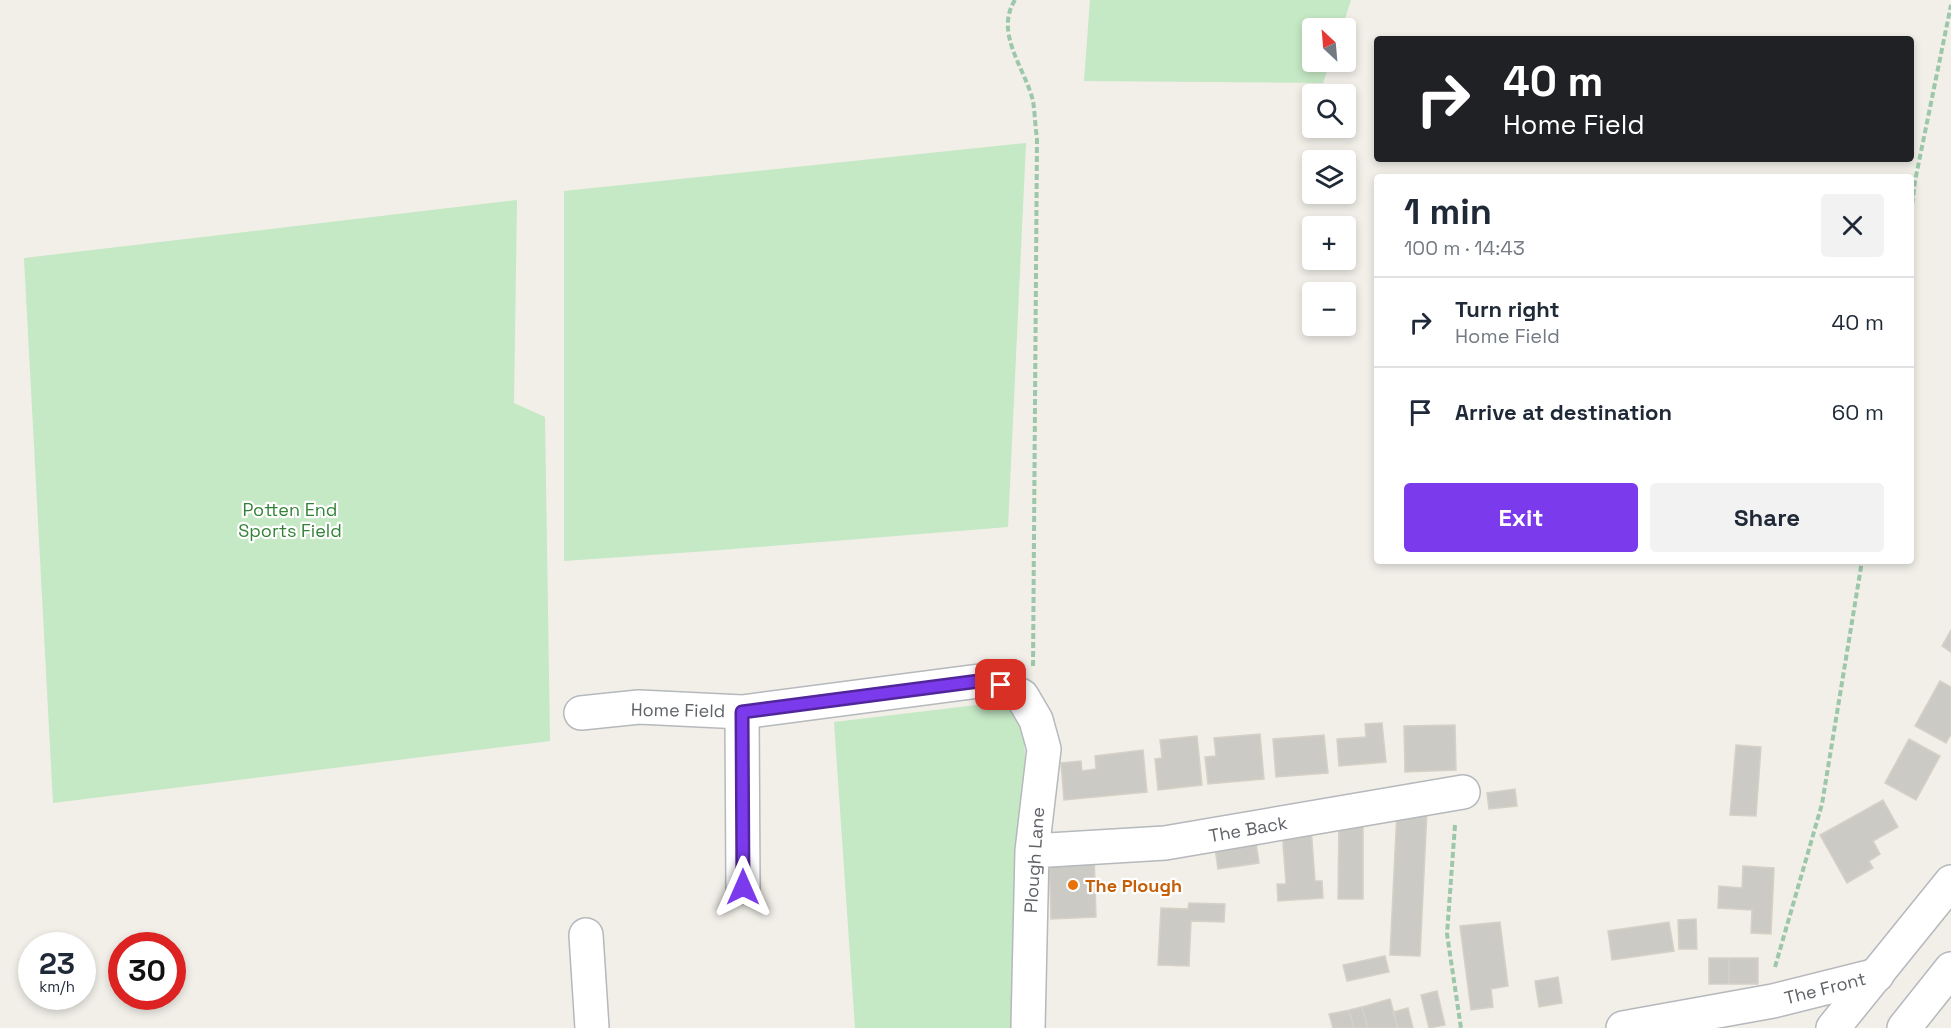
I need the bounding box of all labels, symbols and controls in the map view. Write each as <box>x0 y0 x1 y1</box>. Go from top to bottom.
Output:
north arrow <box>1302 18 1356 72</box>
map controls <box>1302 18 1356 336</box>
text: 40 m <box>1503 55 1603 108</box>
icon: right <box>1404 60 1482 138</box>
button: search <box>1302 84 1356 138</box>
text: Home Field <box>1503 107 1645 142</box>
button: layers <box>1302 150 1356 204</box>
text: 1 min <box>1404 189 1492 235</box>
button: close <box>1821 194 1884 257</box>
button: + <box>1302 216 1356 270</box>
text: 100 m · 14:43 <box>1404 235 1525 261</box>
button: − <box>1302 282 1356 336</box>
text: Turn right <box>1455 295 1560 323</box>
icon: right <box>1404 306 1437 339</box>
text: 40 m <box>1832 308 1884 336</box>
text: Home Field <box>1455 323 1560 349</box>
icon: arrive <box>1404 396 1437 429</box>
text: Arrive at destination <box>1455 398 1672 426</box>
text: 60 m <box>1832 398 1884 426</box>
button: Exit <box>1404 483 1638 552</box>
button: Share <box>1650 483 1884 552</box>
park label: Potten End Sports Field <box>238 498 342 542</box>
pin <box>975 659 1026 710</box>
icon: arrive <box>984 668 1017 701</box>
street label: Home Field <box>631 698 725 722</box>
street label: Plough Lane <box>1019 806 1049 914</box>
street label: The Back <box>1207 811 1289 847</box>
position arrow <box>711 855 775 919</box>
place label: The Plough <box>1085 874 1182 897</box>
marker: The Plough <box>1066 878 1080 892</box>
speed limit sign: 30 <box>108 932 186 1010</box>
text: 23 <box>39 944 75 983</box>
street label: The Front <box>1782 967 1868 1009</box>
text: km/h <box>39 977 75 996</box>

